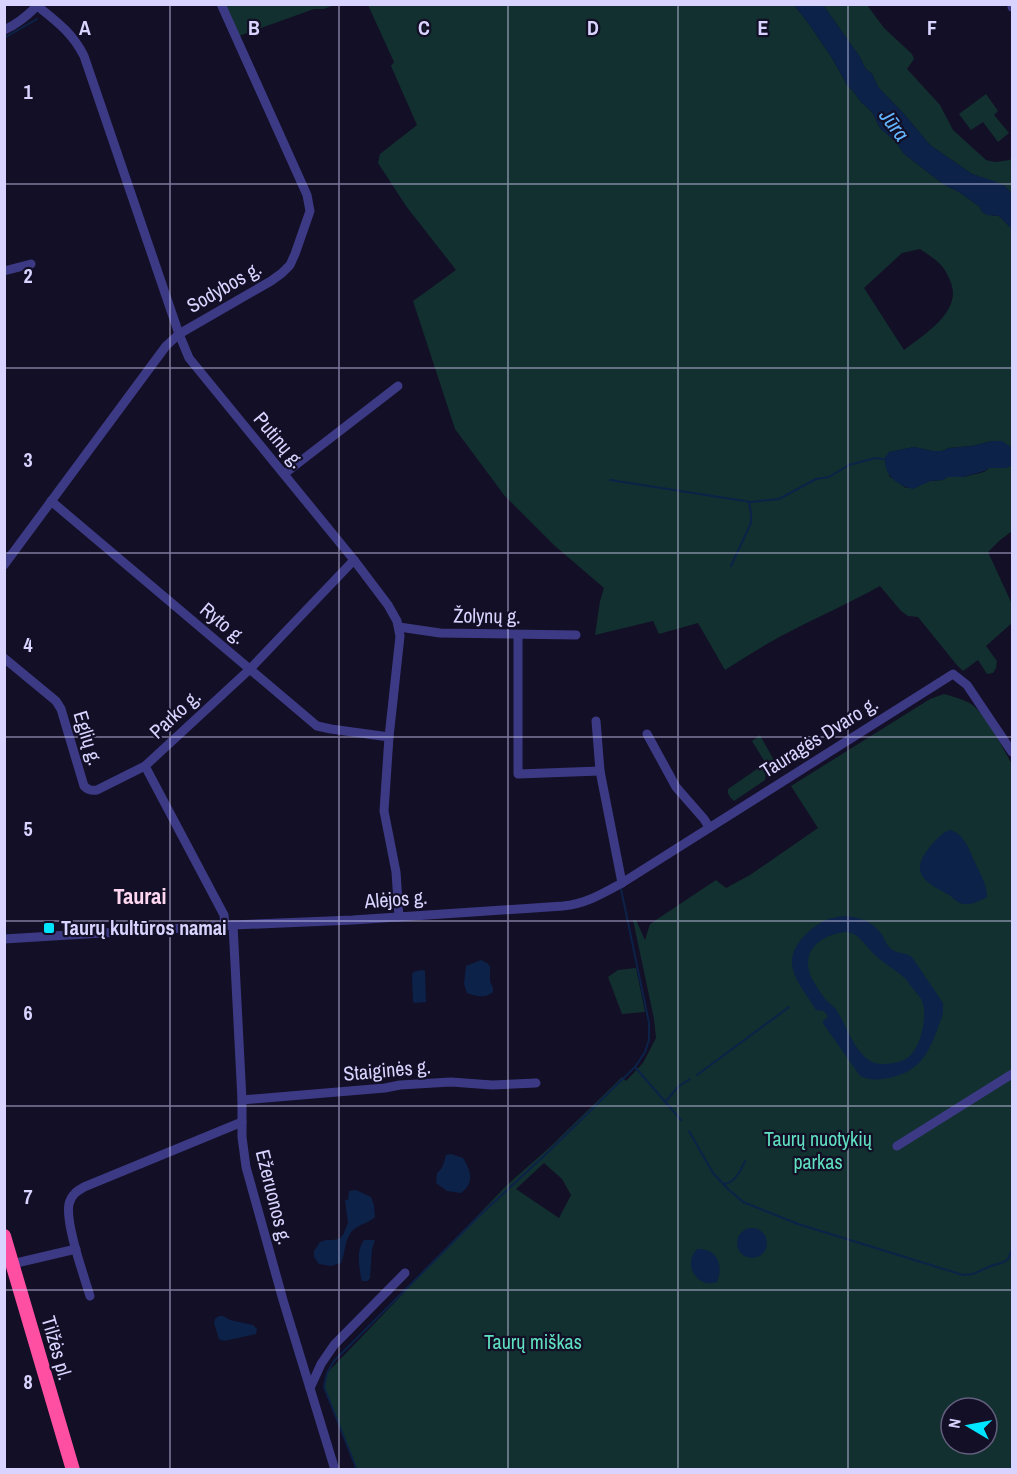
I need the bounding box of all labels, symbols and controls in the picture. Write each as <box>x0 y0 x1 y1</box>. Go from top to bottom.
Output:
text: A <box>79 14 91 41</box>
text: B <box>248 14 260 41</box>
text: C <box>418 14 430 41</box>
text: D <box>587 14 599 41</box>
text: E <box>758 14 769 41</box>
text: F <box>927 14 937 41</box>
text: 1 <box>23 78 33 105</box>
water label: Jūra <box>872 102 916 147</box>
street label: Sodybos g. <box>181 254 266 319</box>
text: 2 <box>23 262 33 289</box>
street label: Putinų g. <box>248 406 311 474</box>
text: 3 <box>23 446 33 473</box>
street label: Ryto g. <box>195 596 252 650</box>
street label: Žolynų g. <box>453 601 521 630</box>
text: 4 <box>23 631 33 658</box>
street label: Parko g. <box>143 683 206 744</box>
street label: Tauragės Dvaro g. <box>755 690 883 784</box>
street label: Eglių g. <box>67 707 110 768</box>
text: 5 <box>23 815 33 842</box>
district label: Taurai <box>114 881 166 911</box>
street label: Alėjos g. <box>363 883 428 914</box>
place label: Taurų kultūros namai <box>61 914 227 941</box>
marker: Taurų kultūros namai <box>42 921 56 935</box>
text: 6 <box>23 999 33 1026</box>
street label: Staiginės g. <box>342 1052 432 1087</box>
park label: Taurų nuotykių parkas <box>764 1125 872 1175</box>
street label: Ežeruonos g. <box>250 1147 299 1247</box>
text: 7 <box>23 1183 33 1210</box>
street label: Tilžės pl. <box>36 1313 79 1383</box>
park label: Taurų miškas <box>484 1328 582 1355</box>
text: 8 <box>23 1368 33 1395</box>
north arrow <box>939 1396 999 1456</box>
text: N <box>943 1417 966 1430</box>

